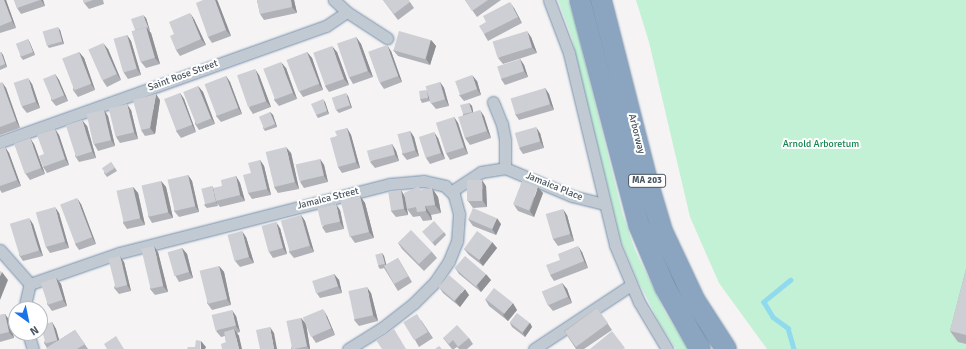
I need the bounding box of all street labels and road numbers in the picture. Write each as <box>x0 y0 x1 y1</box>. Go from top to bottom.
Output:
street label: Saint Rose Street <box>147 58 219 94</box>
street label: Arborway <box>625 113 647 155</box>
street label: Jamaica Place <box>524 170 584 204</box>
road number: MA 203 <box>628 174 666 188</box>
street label: Jamaica Street <box>296 186 360 212</box>

